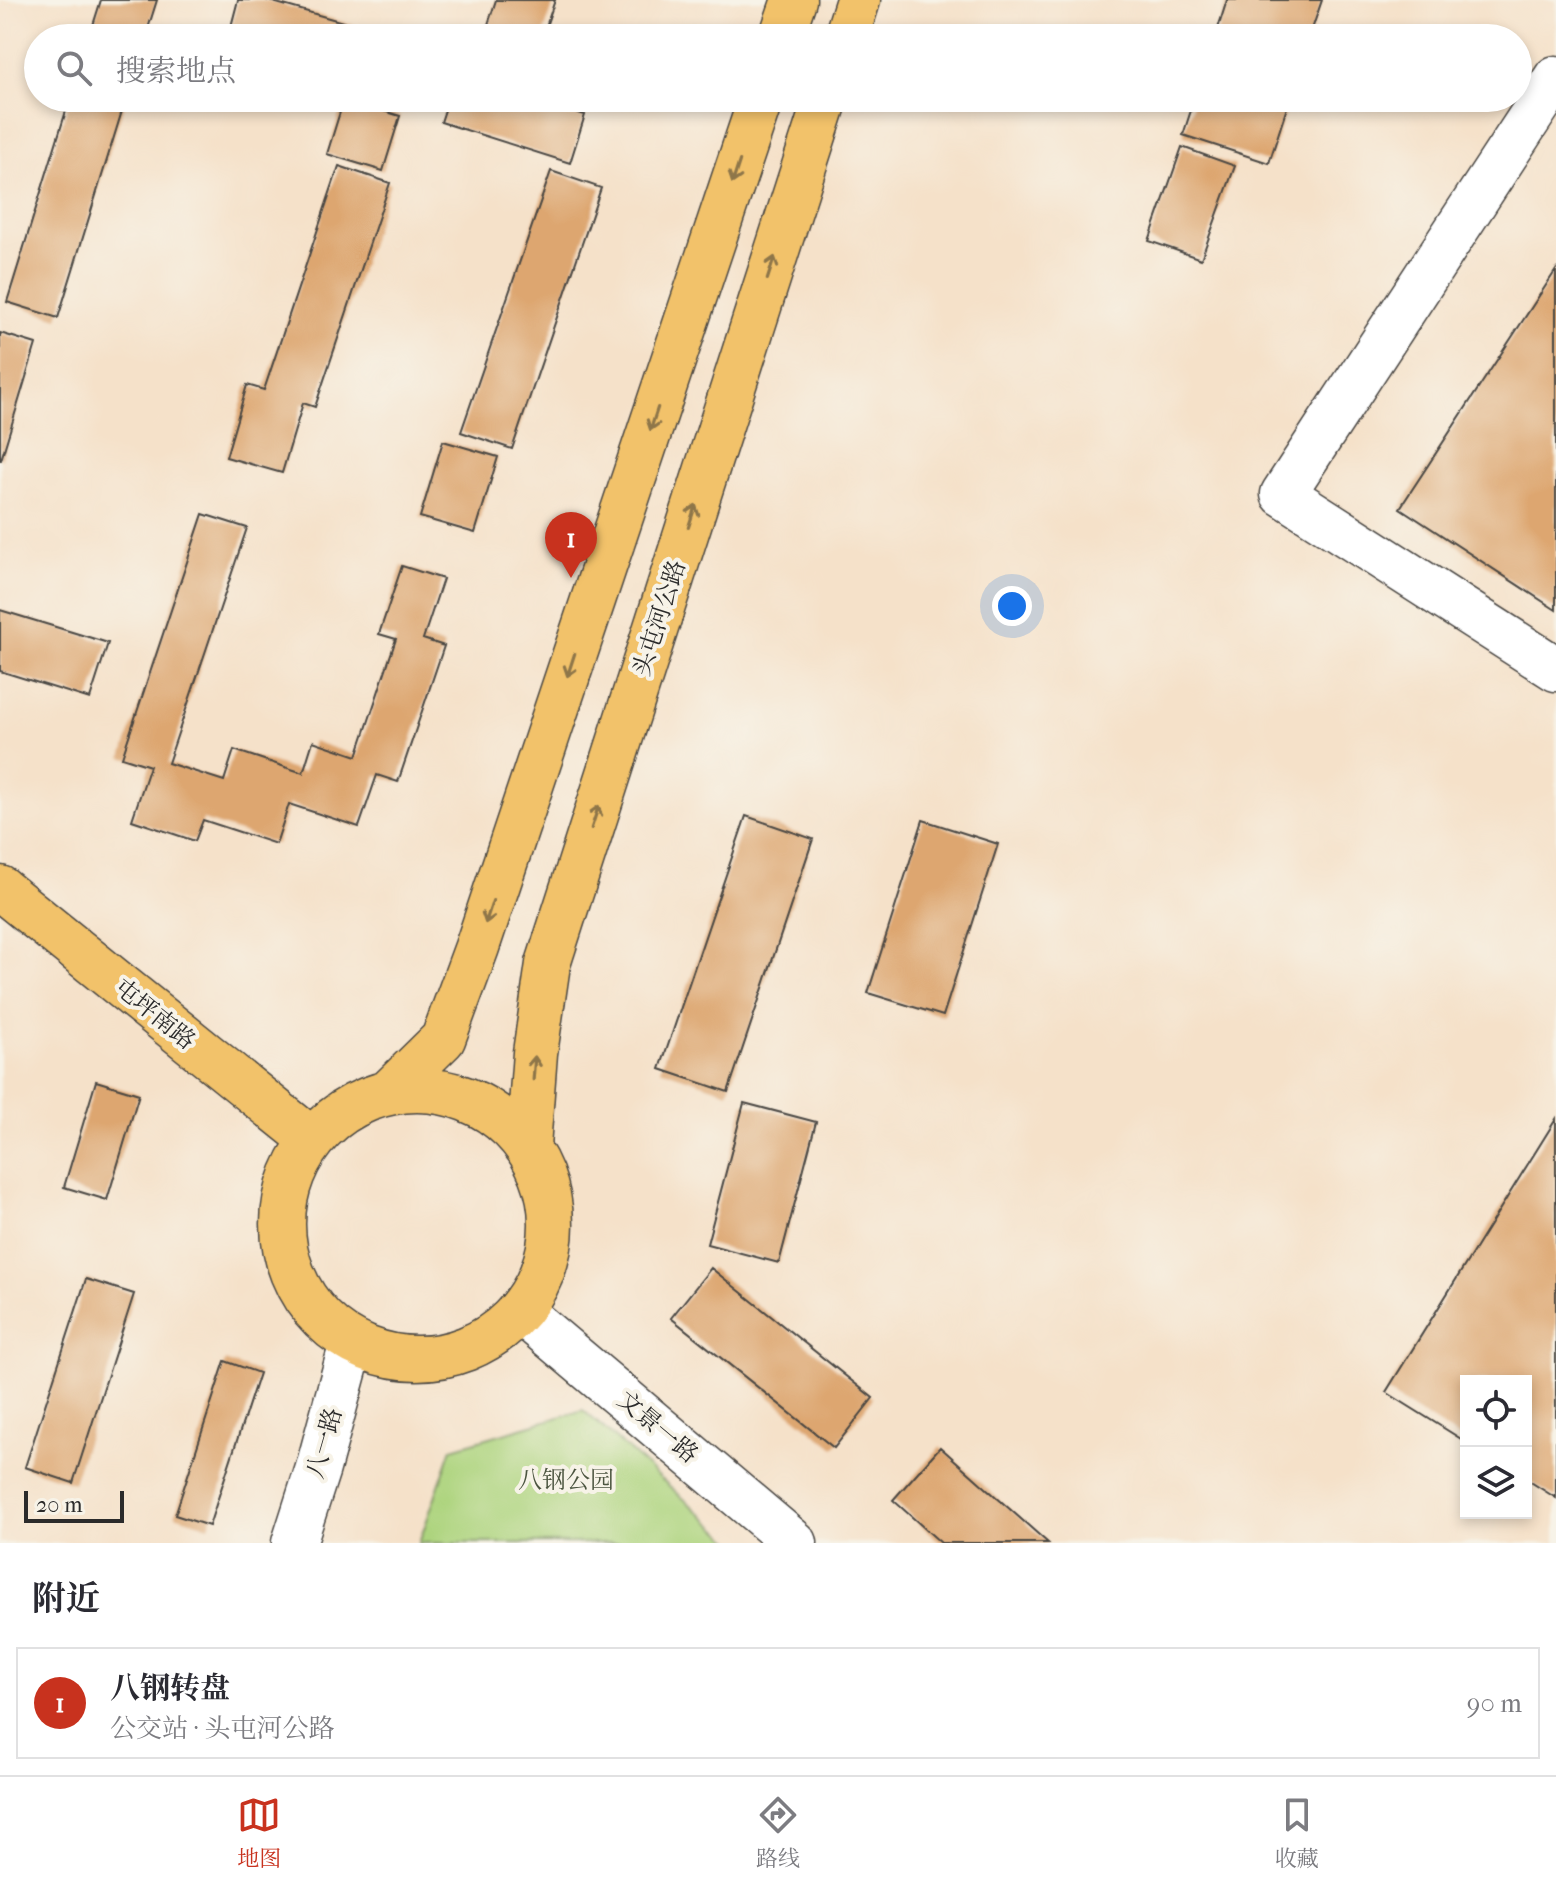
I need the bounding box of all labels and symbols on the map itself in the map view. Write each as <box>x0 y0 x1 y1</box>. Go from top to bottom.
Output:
one-way arrow <box>728 159 743 184</box>
one-way arrow <box>765 256 780 281</box>
one-way arrow <box>645 406 660 431</box>
one-way arrow <box>685 503 700 529</box>
pin: 1 <box>545 512 597 578</box>
street label: 头屯河公路 <box>627 557 691 679</box>
your location <box>992 586 1032 626</box>
one-way arrow <box>563 652 578 677</box>
one-way arrow <box>589 804 604 829</box>
one-way arrow <box>481 899 495 924</box>
street label: 屯坪南路 <box>109 973 201 1055</box>
one-way arrow <box>527 1055 542 1082</box>
street label: 文景一路 <box>612 1385 704 1469</box>
street label: 八一路 <box>301 1405 347 1481</box>
park label: 八钢公园 <box>518 1466 614 1494</box>
scale bar <box>24 1487 124 1523</box>

